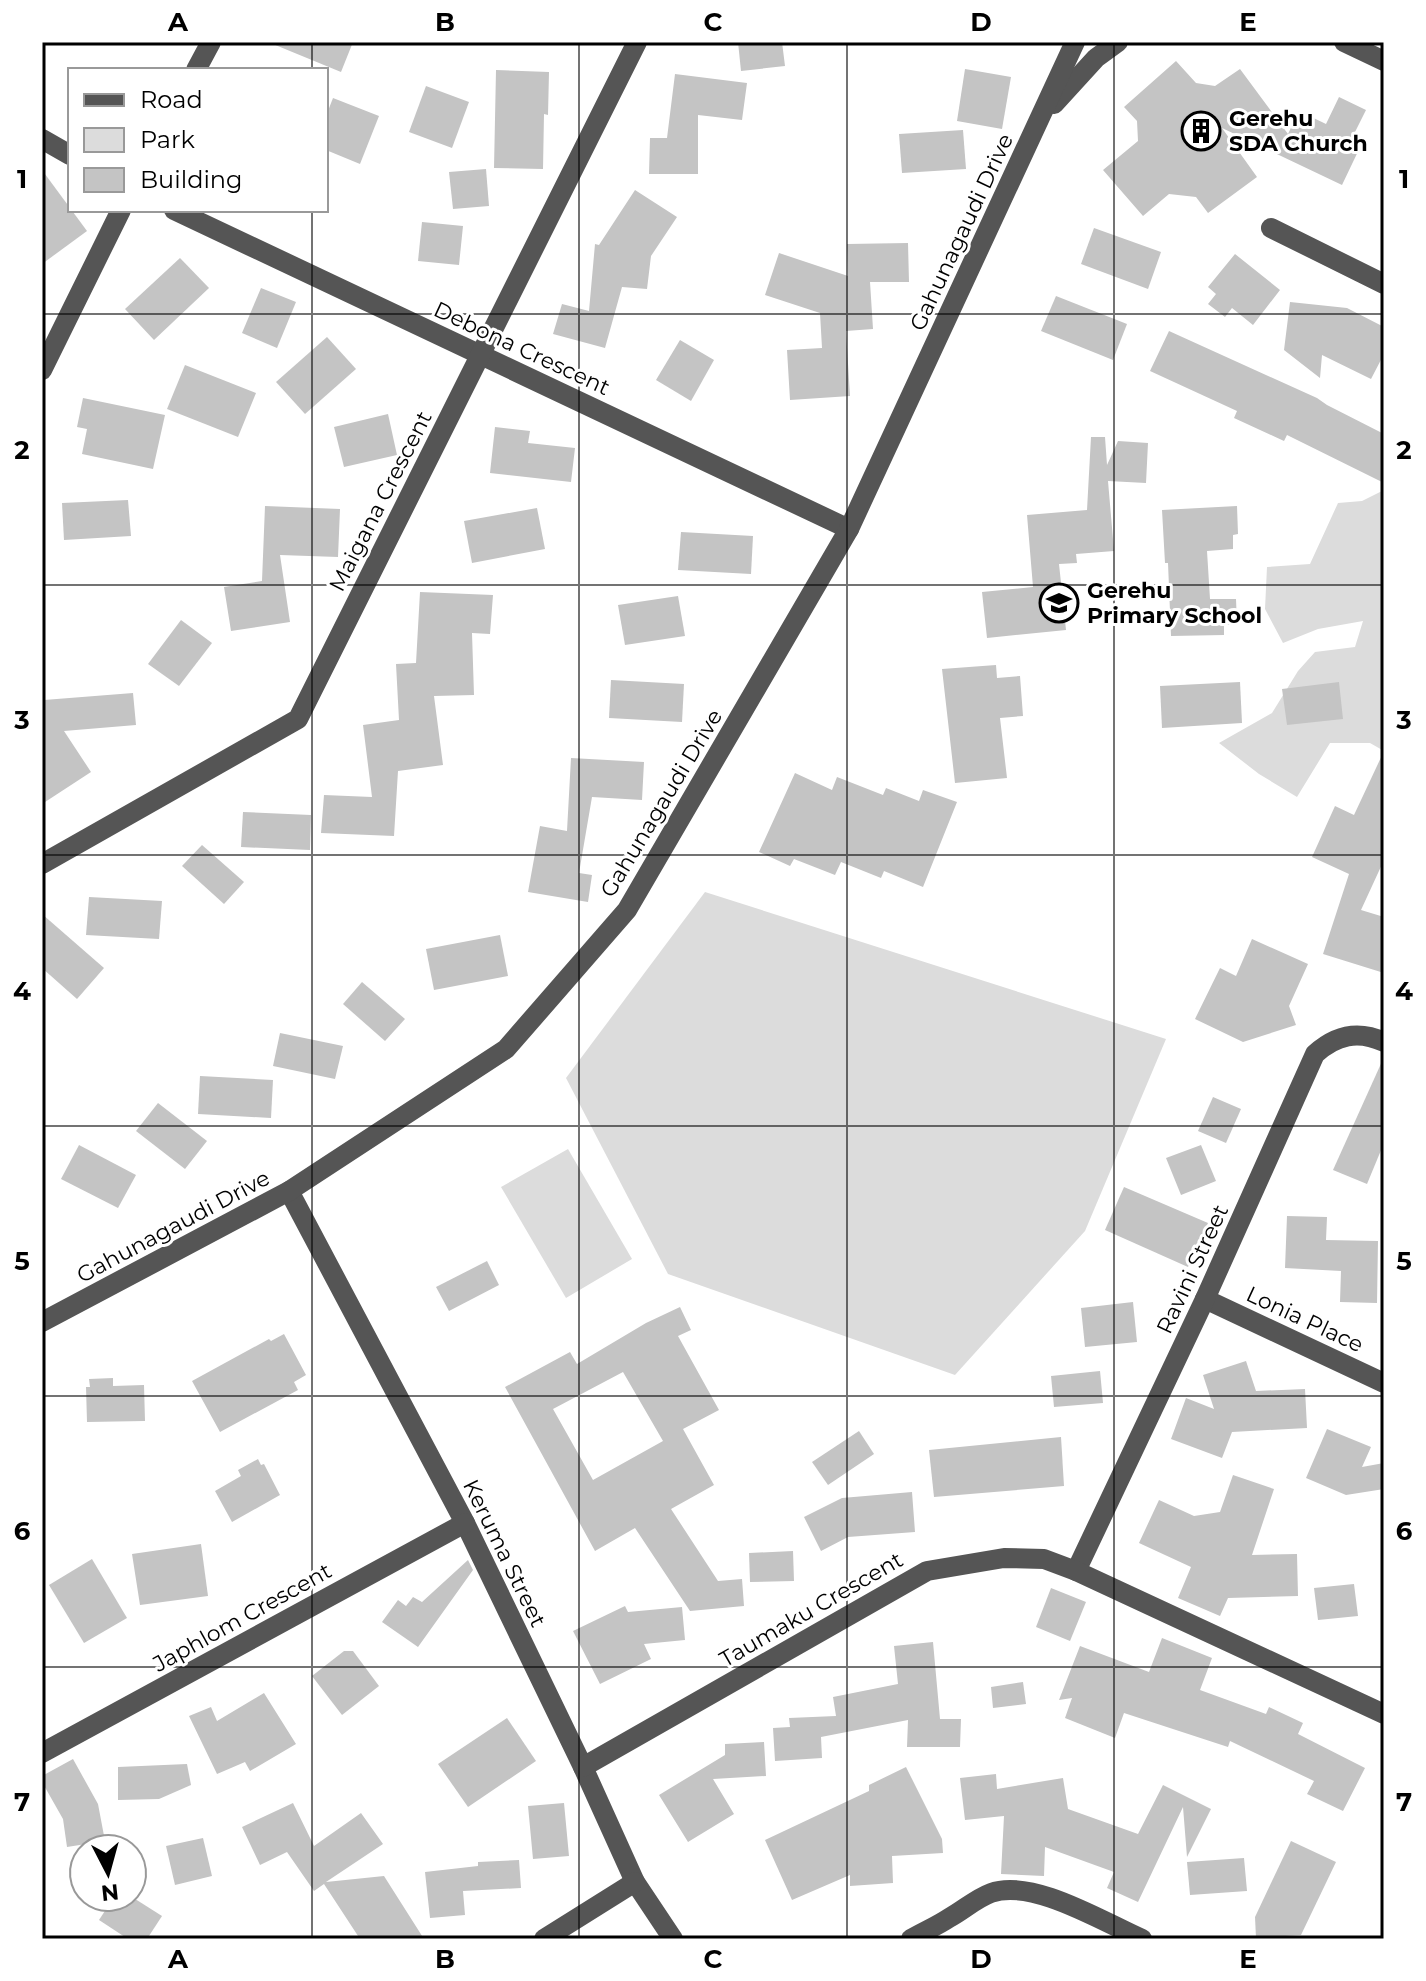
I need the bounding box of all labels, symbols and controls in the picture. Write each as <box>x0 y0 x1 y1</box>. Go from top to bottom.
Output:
text: A <box>167 6 189 38</box>
text: B <box>435 6 455 38</box>
text: C <box>704 6 723 38</box>
text: D <box>970 6 992 38</box>
text: E <box>1239 6 1257 38</box>
legend <box>68 68 328 212</box>
text: Road <box>140 85 203 114</box>
place label: Gerehu SDA Church <box>1229 105 1368 157</box>
building icon: Gerehu SDA Church <box>1180 110 1222 152</box>
text: Park <box>140 125 195 154</box>
street label: Gahunagaudi Drive <box>904 129 1019 335</box>
text: 1 <box>17 163 27 195</box>
text: 1 <box>1399 163 1409 195</box>
text: Building <box>140 165 243 194</box>
street label: Debona Crescent <box>429 296 614 401</box>
street label: Maigana Crescent <box>323 406 438 596</box>
text: 2 <box>14 434 30 466</box>
text: 2 <box>1396 434 1412 466</box>
place label: Gerehu Primary School <box>1087 577 1262 629</box>
school or university icon: Gerehu Primary School <box>1038 582 1080 624</box>
text: 3 <box>13 704 30 736</box>
street label: Gahunagaudi Drive <box>595 704 728 902</box>
text: 3 <box>1395 704 1412 736</box>
text: 4 <box>13 975 31 1007</box>
text: 4 <box>1395 975 1413 1007</box>
street label: Gahunagaudi Drive <box>72 1164 274 1289</box>
street label: Ravini Street <box>1151 1200 1234 1338</box>
text: 5 <box>14 1245 30 1277</box>
text: 5 <box>1396 1245 1412 1277</box>
street label: Lonia Place <box>1242 1281 1368 1358</box>
street label: Keruma Street <box>457 1475 552 1631</box>
text: 6 <box>14 1515 31 1547</box>
text: 6 <box>1396 1515 1413 1547</box>
street label: Taumaku Crescent <box>715 1546 908 1673</box>
street label: Japhlom Crescent <box>147 1557 336 1678</box>
text: 7 <box>14 1786 30 1818</box>
text: 7 <box>1396 1786 1412 1818</box>
north arrow <box>68 1833 148 1913</box>
text: N <box>100 1878 120 1907</box>
text: A <box>167 1943 189 1975</box>
text: B <box>435 1943 455 1975</box>
text: C <box>704 1943 723 1975</box>
text: D <box>970 1943 992 1975</box>
text: E <box>1239 1943 1257 1975</box>

